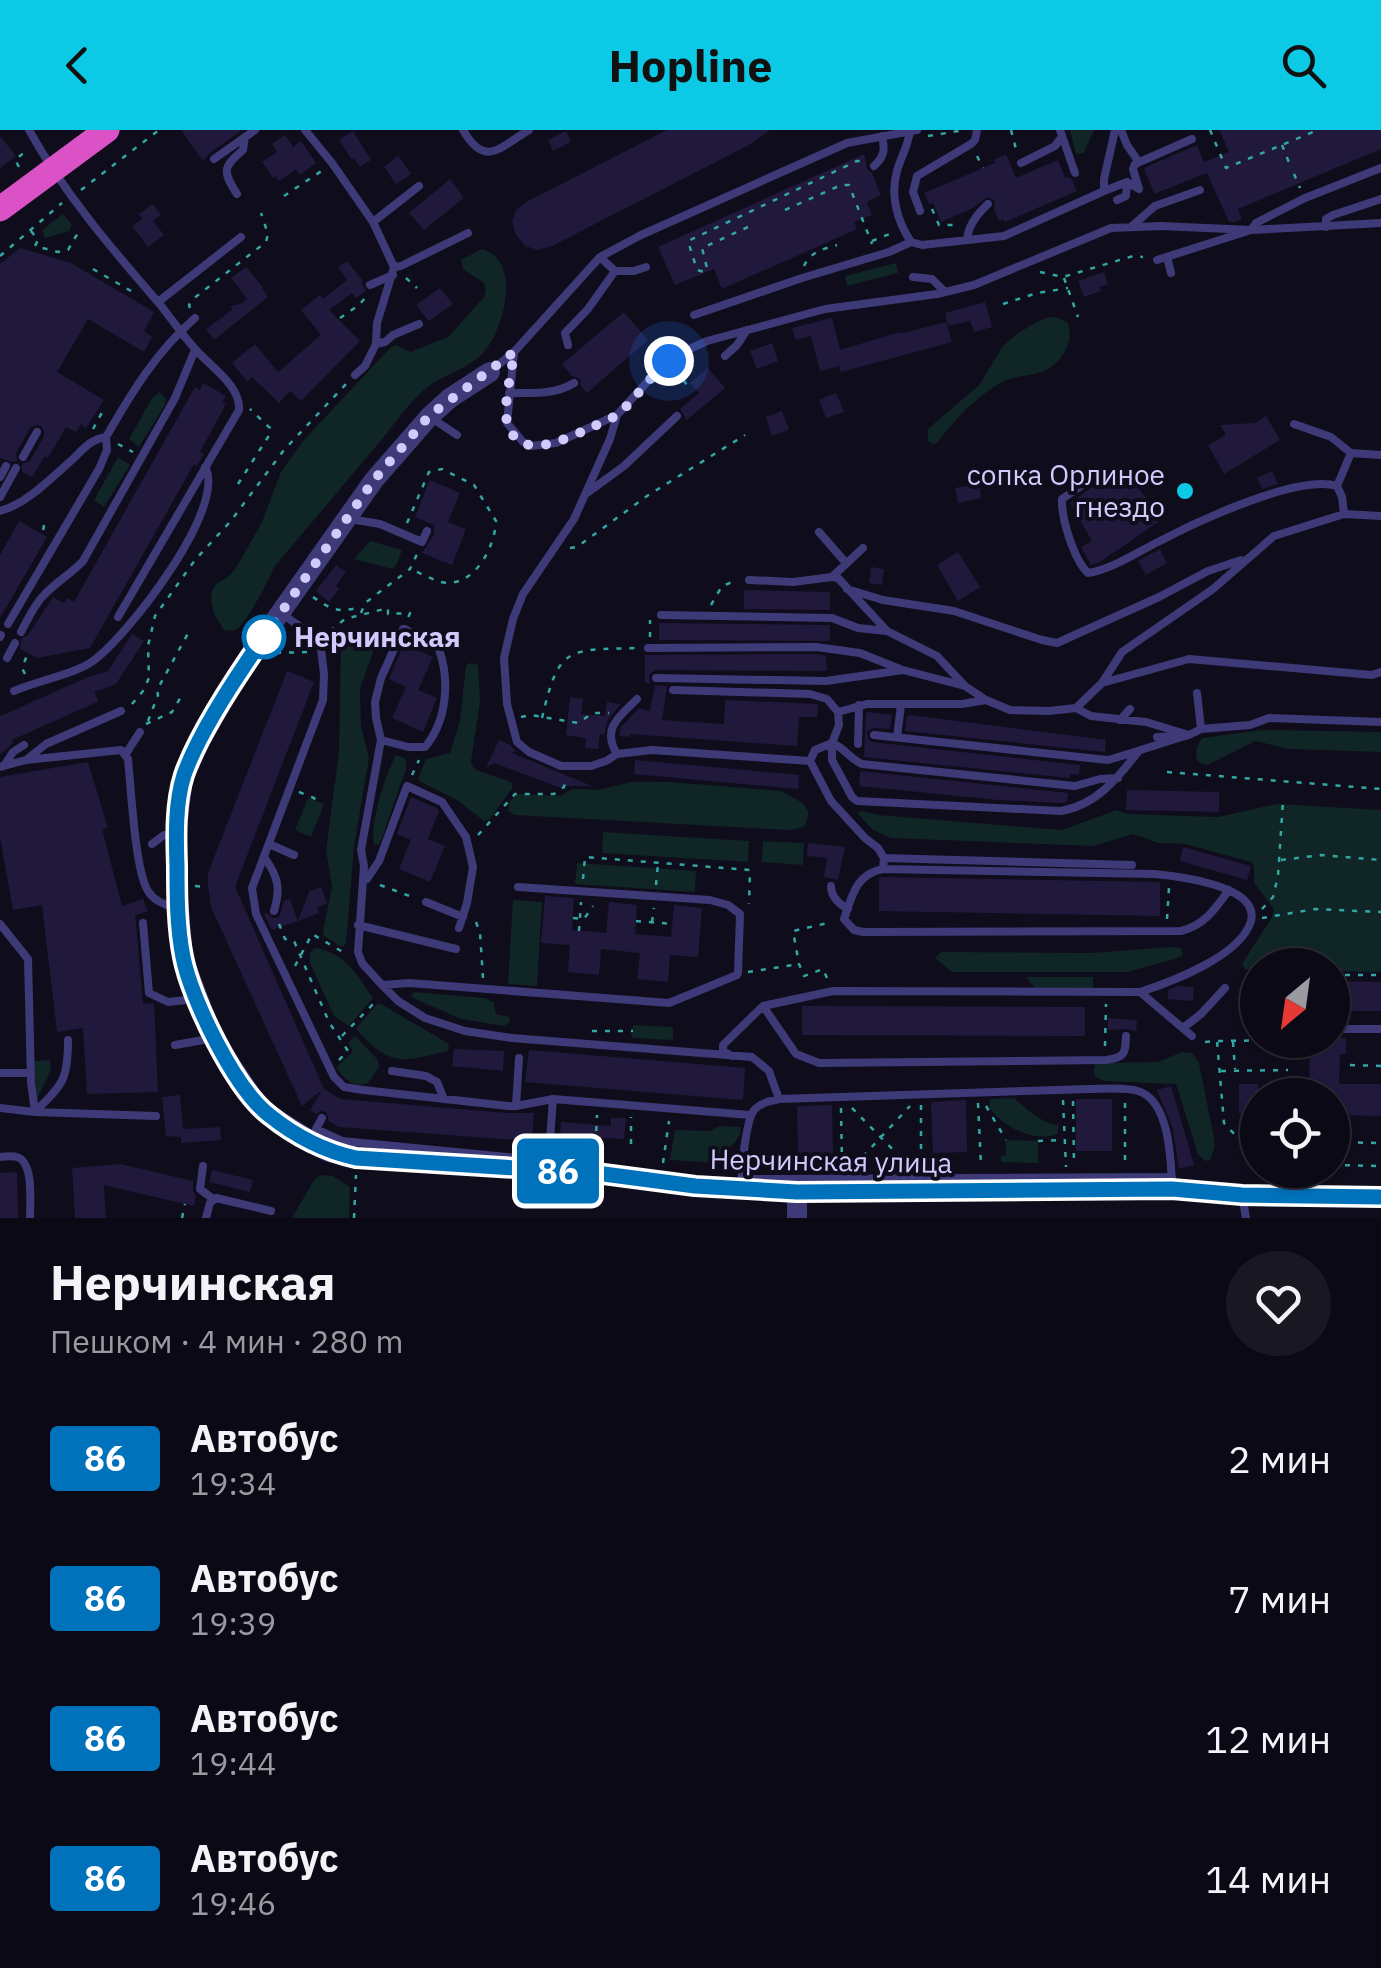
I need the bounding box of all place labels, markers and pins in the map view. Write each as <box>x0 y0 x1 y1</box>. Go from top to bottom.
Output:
place label: сопка Орлиное гнездо <box>967 456 1165 525</box>
marker: сопка Орлиное гнездо <box>1174 480 1196 502</box>
marker: Нерчинская <box>243 616 285 658</box>
place label: Нерчинская <box>294 618 461 655</box>

